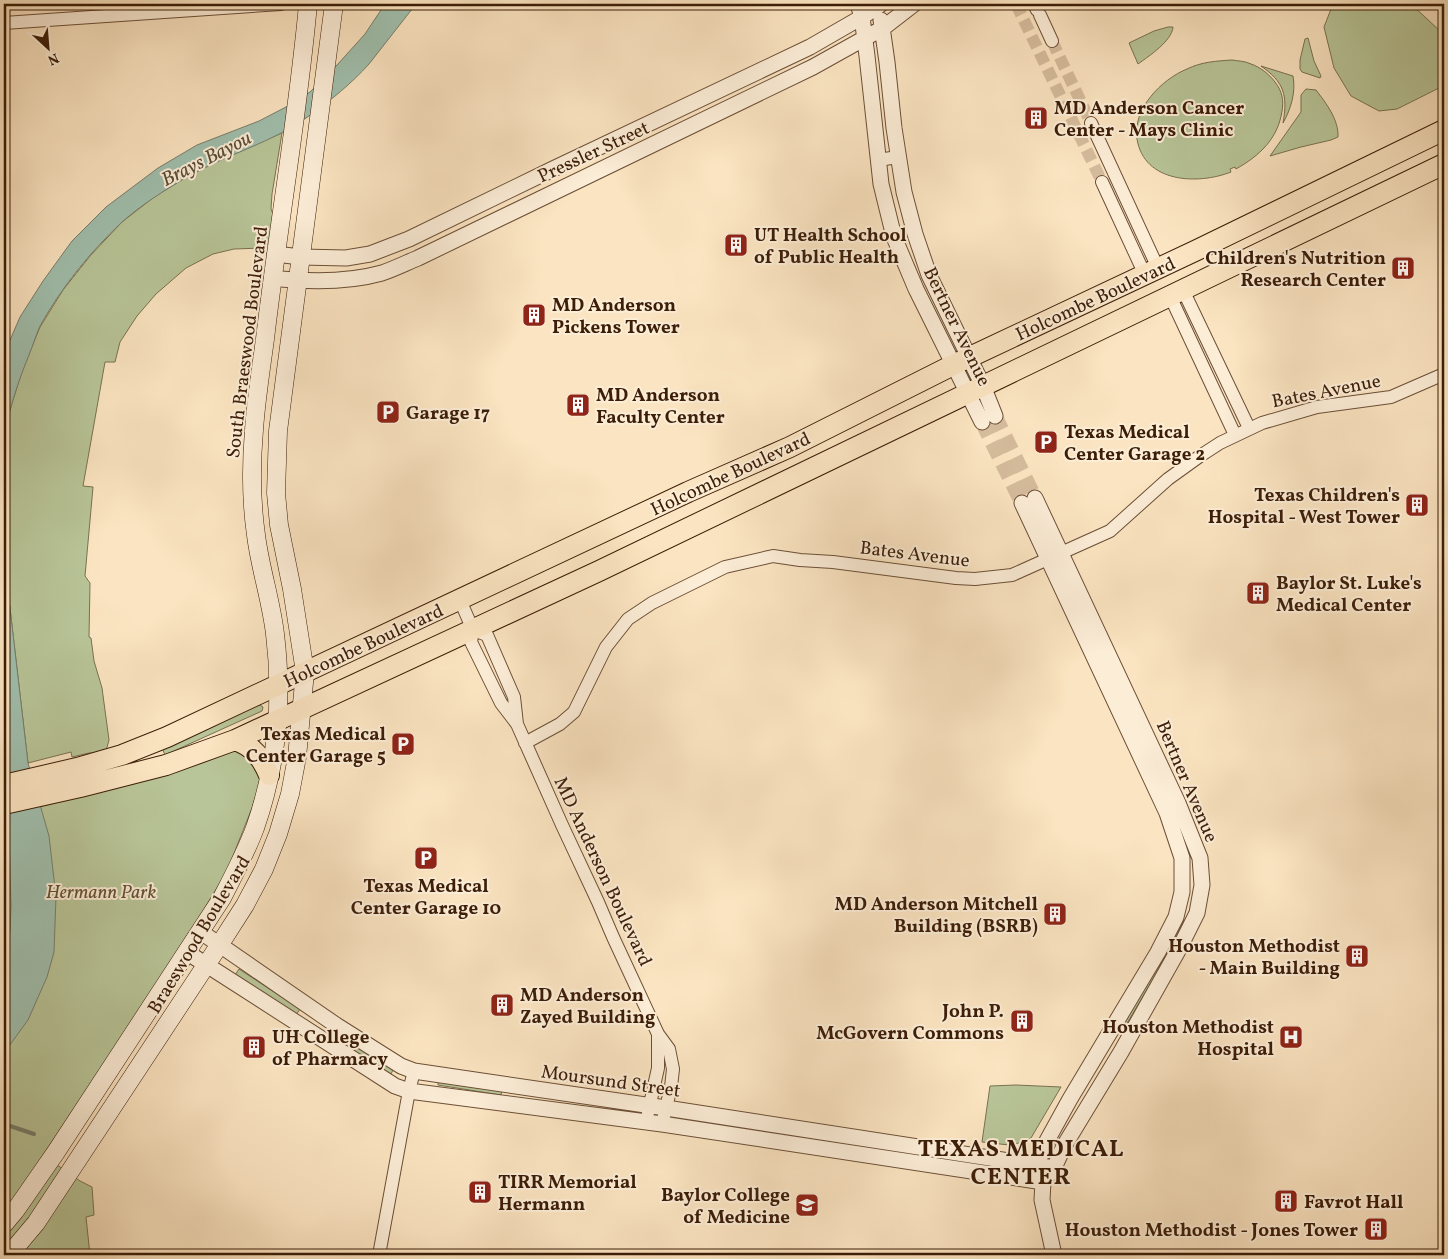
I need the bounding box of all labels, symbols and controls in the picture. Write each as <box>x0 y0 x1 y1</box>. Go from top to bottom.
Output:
north arrow <box>22 22 72 72</box>
text: N <box>44 48 62 69</box>
place label: MD Anderson Cancer Center - Mays Clinic <box>1054 96 1244 144</box>
building icon: MD Anderson Cancer Center - Mays Clinic <box>1023 105 1049 131</box>
street label: Pressler Street <box>534 115 654 190</box>
water label: Brays Bayou <box>157 125 257 195</box>
place label: UT Health School of Public Health <box>754 223 907 271</box>
street label: South Braeswood Boulevard <box>221 225 275 460</box>
building icon: UT Health School of Public Health <box>723 232 749 258</box>
place label: Children's Nutrition Research Center <box>1205 246 1386 294</box>
street label: Holcombe Boulevard <box>1012 251 1180 348</box>
building icon: Children's Nutrition Research Center <box>1390 255 1416 281</box>
street label: Bertner Avenue <box>916 263 996 391</box>
place label: MD Anderson Pickens Tower <box>552 293 680 341</box>
building icon: MD Anderson Pickens Tower <box>521 302 547 328</box>
street label: Bates Avenue <box>1270 369 1383 415</box>
place label: MD Anderson Faculty Center <box>596 383 725 431</box>
building icon: MD Anderson Faculty Center <box>565 392 591 418</box>
parking icon: Garage 17 <box>375 399 401 425</box>
place label: Garage 17 <box>406 401 490 427</box>
place label: Texas Medical Center Garage 2 <box>1064 420 1205 468</box>
street label: Holcombe Boulevard <box>647 426 815 523</box>
parking icon: Texas Medical Center Garage 2 <box>1033 429 1059 455</box>
place label: Texas Children's Hospital - West Tower <box>1208 483 1400 531</box>
building icon: Texas Children's Hospital - West Tower <box>1404 492 1430 518</box>
street label: Bates Avenue <box>858 535 971 575</box>
place label: Baylor St. Luke's Medical Center <box>1276 571 1422 619</box>
building icon: Baylor St. Luke's Medical Center <box>1245 580 1271 606</box>
street label: Holcombe Boulevard <box>280 598 448 695</box>
street label: Bertner Avenue <box>1149 717 1223 847</box>
place label: Texas Medical Center Garage 5 <box>246 722 386 770</box>
parking icon: Texas Medical Center Garage 5 <box>390 731 416 757</box>
street label: MD Anderson Boulevard <box>547 773 658 971</box>
parking icon: Texas Medical Center Garage 10 <box>413 845 439 871</box>
street label: Braeswood Boulevard <box>142 851 257 1019</box>
place label: Texas Medical Center Garage 10 <box>351 874 502 922</box>
park label: Hermann Park <box>46 880 156 906</box>
place label: MD Anderson Mitchell Building (BSRB) <box>835 892 1038 940</box>
building icon: MD Anderson Mitchell Building (BSRB) <box>1042 901 1068 927</box>
place label: Houston Methodist - Main Building <box>1168 934 1340 982</box>
building icon: Houston Methodist - Main Building <box>1344 943 1370 969</box>
place label: MD Anderson Zayed Building <box>520 983 656 1031</box>
building icon: MD Anderson Zayed Building <box>489 992 515 1018</box>
place label: John P. McGovern Commons <box>816 999 1004 1047</box>
building icon: John P. McGovern Commons <box>1009 1008 1035 1034</box>
place label: Houston Methodist Hospital <box>1102 1015 1274 1063</box>
hospital icon: Houston Methodist Hospital <box>1278 1024 1304 1050</box>
place label: UH College of Pharmacy <box>272 1025 388 1073</box>
building icon: UH College of Pharmacy <box>241 1034 267 1060</box>
street label: Moursund Street <box>539 1059 682 1105</box>
district label: TEXAS MEDICAL CENTER <box>918 1133 1124 1195</box>
place label: TIRR Memorial Hermann <box>498 1170 637 1218</box>
building icon: TIRR Memorial Hermann <box>467 1179 493 1205</box>
place label: Baylor College of Medicine <box>661 1183 790 1231</box>
building icon: Favrot Hall <box>1273 1188 1299 1214</box>
place label: Favrot Hall <box>1304 1190 1403 1216</box>
school or university icon: Baylor College of Medicine <box>794 1192 820 1218</box>
building icon: Houston Methodist - Jones Tower <box>1363 1216 1389 1242</box>
place label: Houston Methodist - Jones Tower <box>1065 1218 1358 1244</box>

